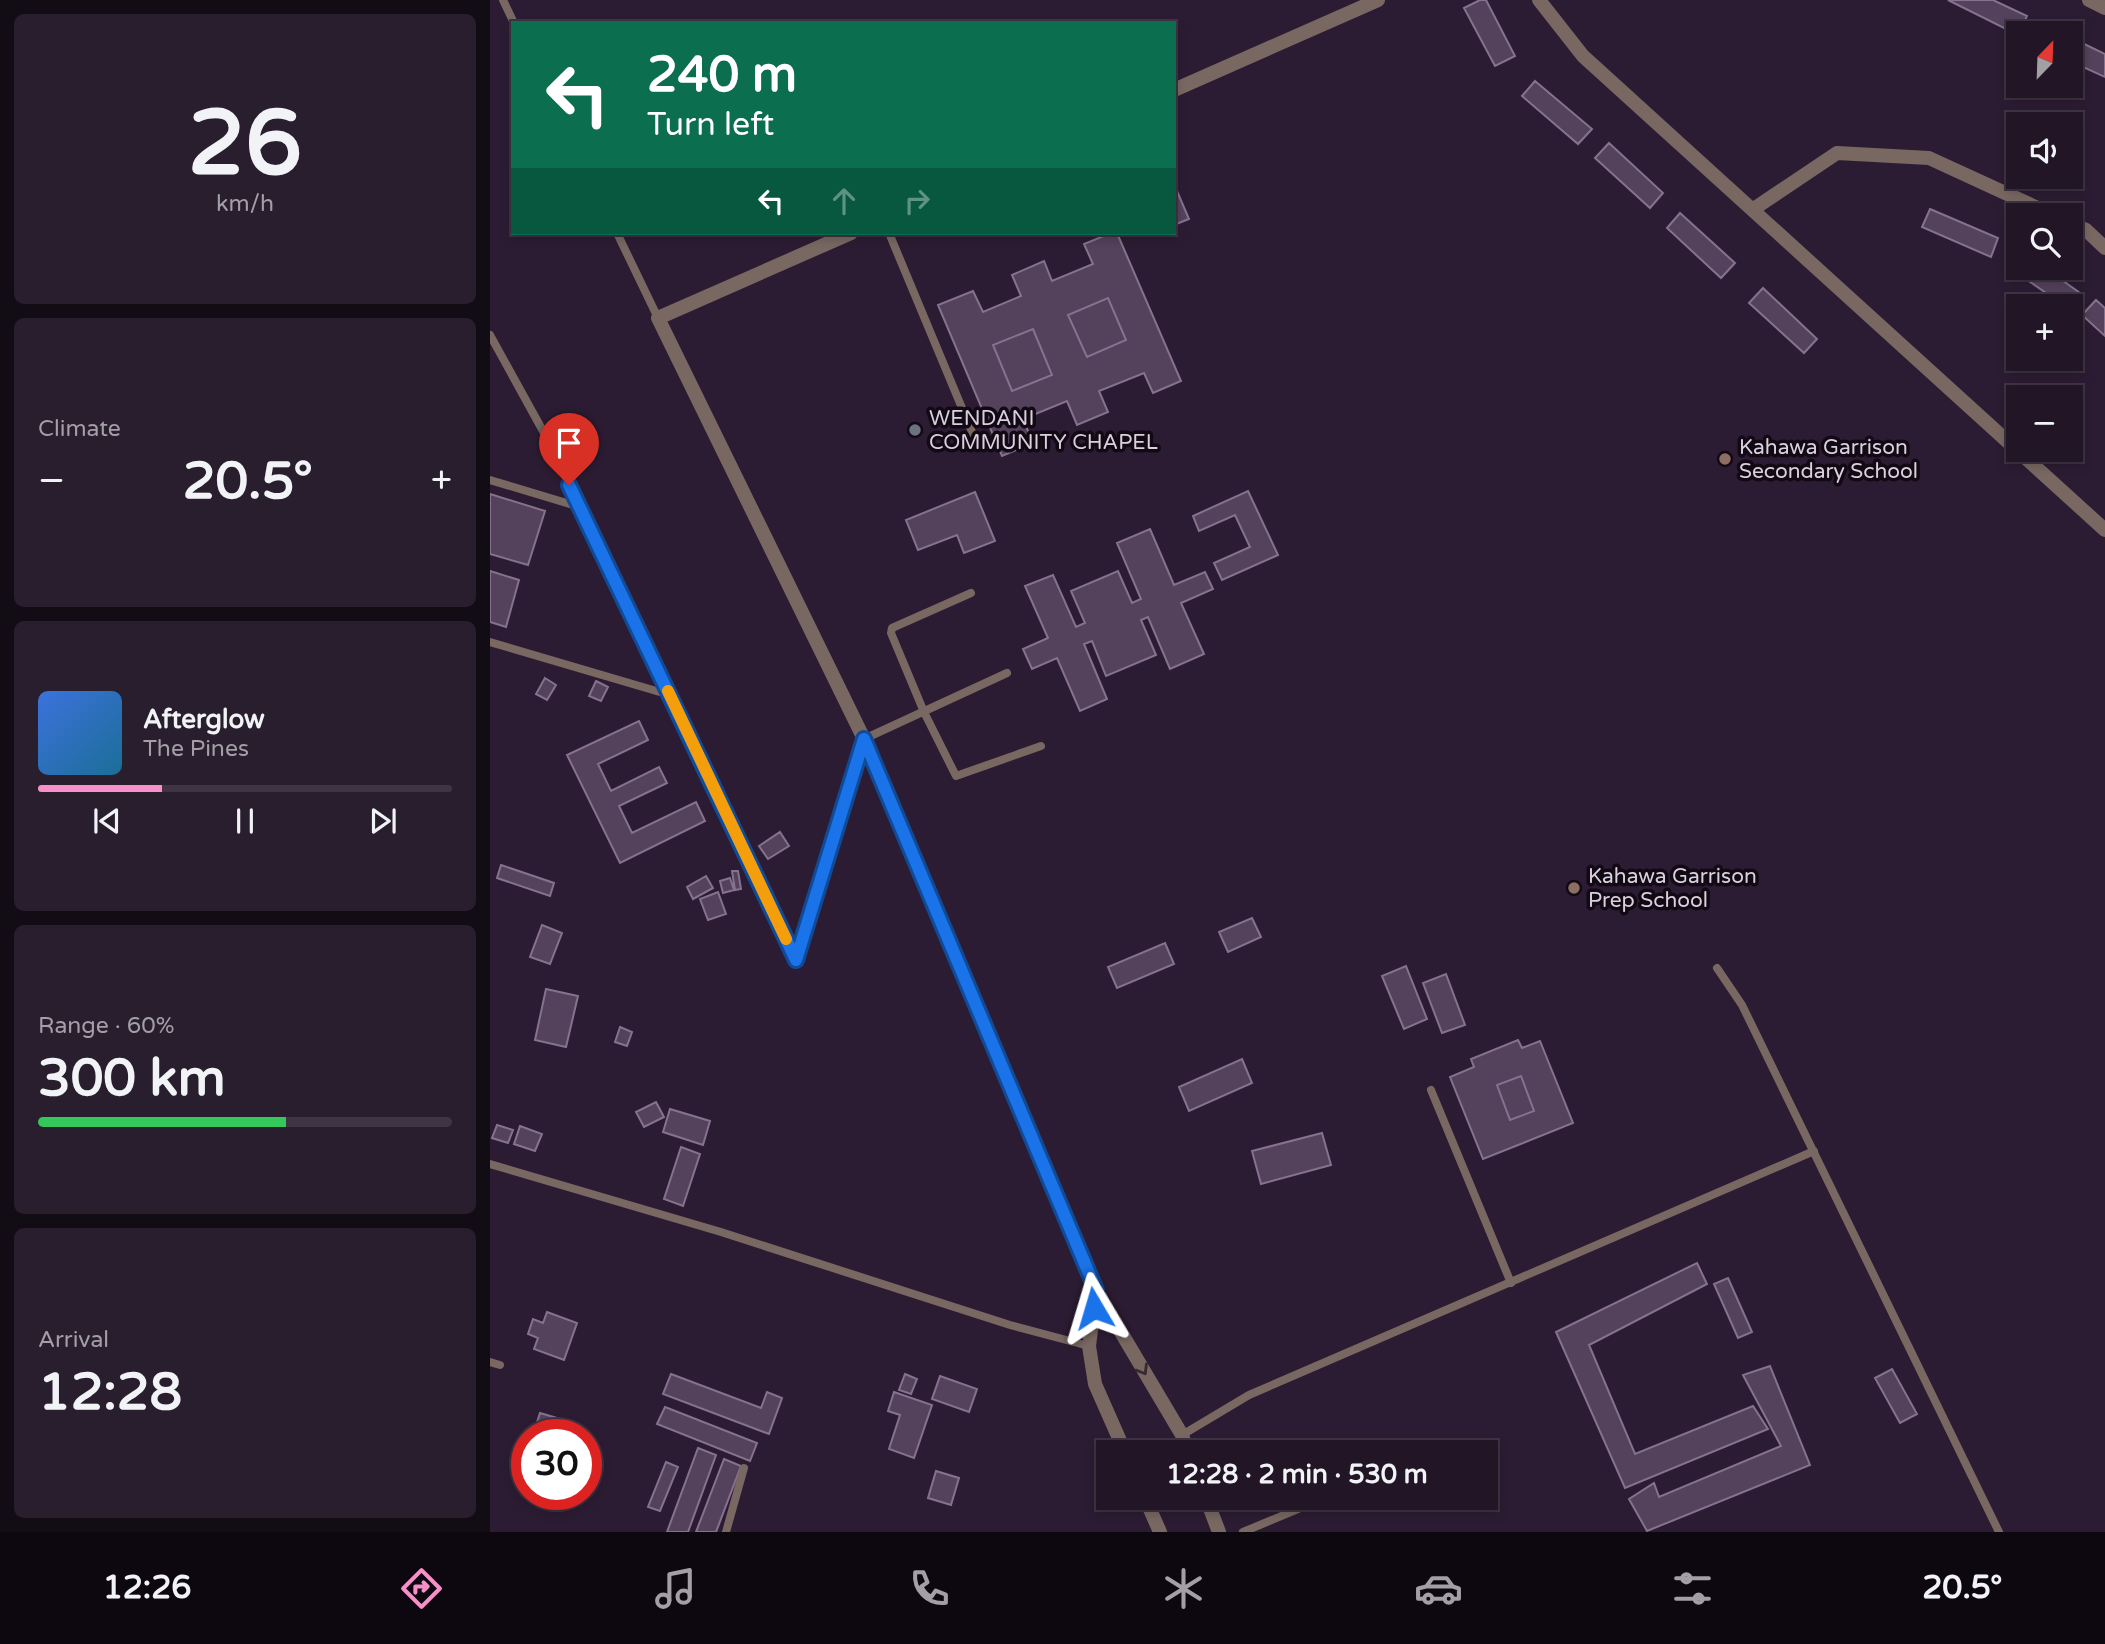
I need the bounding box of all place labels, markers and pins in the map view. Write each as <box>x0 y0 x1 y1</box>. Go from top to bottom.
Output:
place label: WENDANI COMMUNITY CHAPEL <box>929 406 1158 455</box>
pin <box>539 413 599 485</box>
marker: WENDANI COMMUNITY CHAPEL <box>907 422 923 438</box>
place label: Kahawa Garrison Secondary School <box>1739 435 1918 484</box>
marker: Kahawa Garrison Secondary School <box>1717 451 1733 467</box>
place label: Kahawa Garrison Prep School <box>1588 864 1757 913</box>
marker: Kahawa Garrison Prep School <box>1566 880 1582 896</box>

